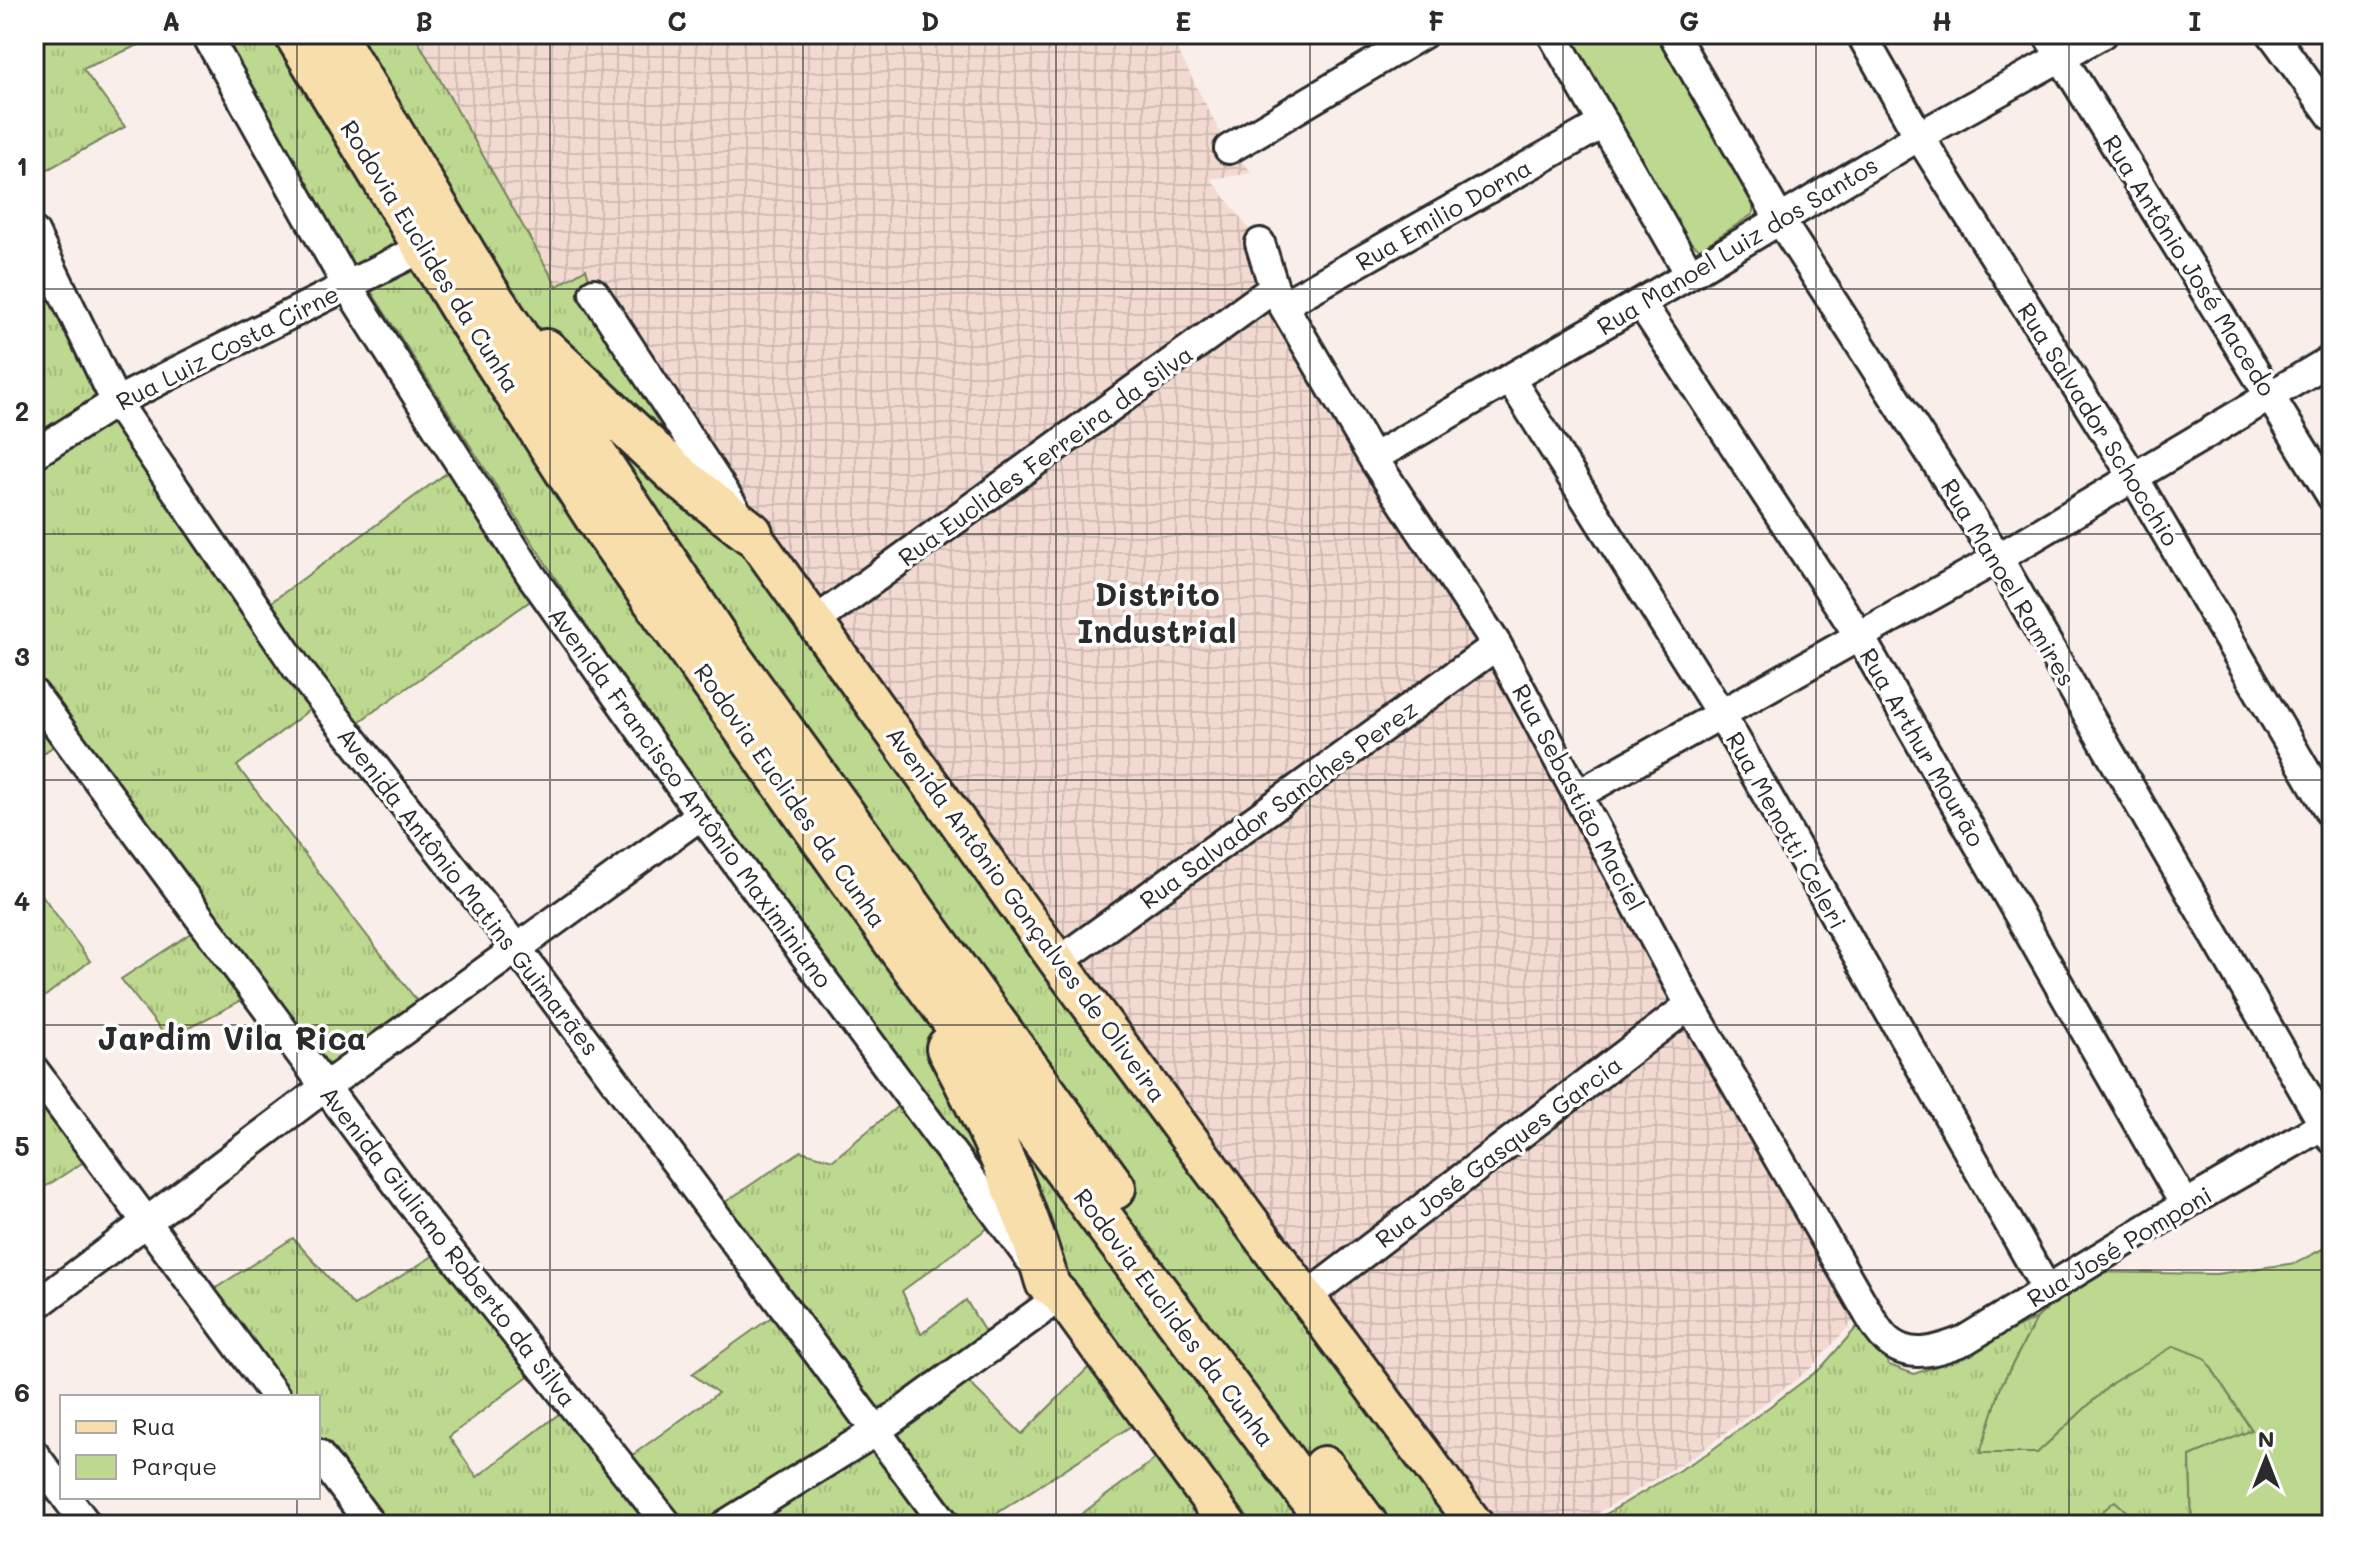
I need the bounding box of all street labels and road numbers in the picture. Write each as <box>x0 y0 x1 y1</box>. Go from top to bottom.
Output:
street label: Rodovia Euclides da Cunha <box>334 114 528 398</box>
street label: Rua Antônio José Macedo <box>2097 129 2283 401</box>
street label: Rua Manoel Luiz dos Santos <box>1591 149 1883 341</box>
street label: Rua Emilio Dorna <box>1350 151 1536 277</box>
street label: Rua Luiz Costa Cirne <box>110 277 344 417</box>
street label: Rua Salvador Schocchio <box>2011 297 2187 551</box>
street label: Rua Euclides Ferreira da Silva <box>892 338 1198 572</box>
street label: Rua Manoel Ramires <box>1935 473 2083 691</box>
street label: Avenida Francisco Antônio Maximiniano <box>542 600 840 994</box>
street label: Rua Arthur Mourão <box>1853 642 1993 852</box>
street label: Rodovia Euclides da Cunha <box>688 657 894 933</box>
street label: Rua Sebastião Maciel <box>1506 678 1652 916</box>
street label: Rua Salvador Sanches Perez <box>1133 693 1423 915</box>
street label: Avenida Antônio Gonçalves de Oliveira <box>880 720 1174 1108</box>
street label: Avenida Antônio Matins Guimarães <box>331 721 607 1061</box>
street label: Rua Menotti Celeri <box>1720 726 1854 934</box>
street label: Rua José Gasques Garcia <box>1368 1048 1628 1254</box>
street label: Avenida Giuliano Roberto da Silva <box>314 1079 584 1413</box>
street label: Rua José Pomponi <box>2021 1179 2217 1313</box>
street label: Rodovia Euclides da Cunha <box>1068 1182 1282 1452</box>

